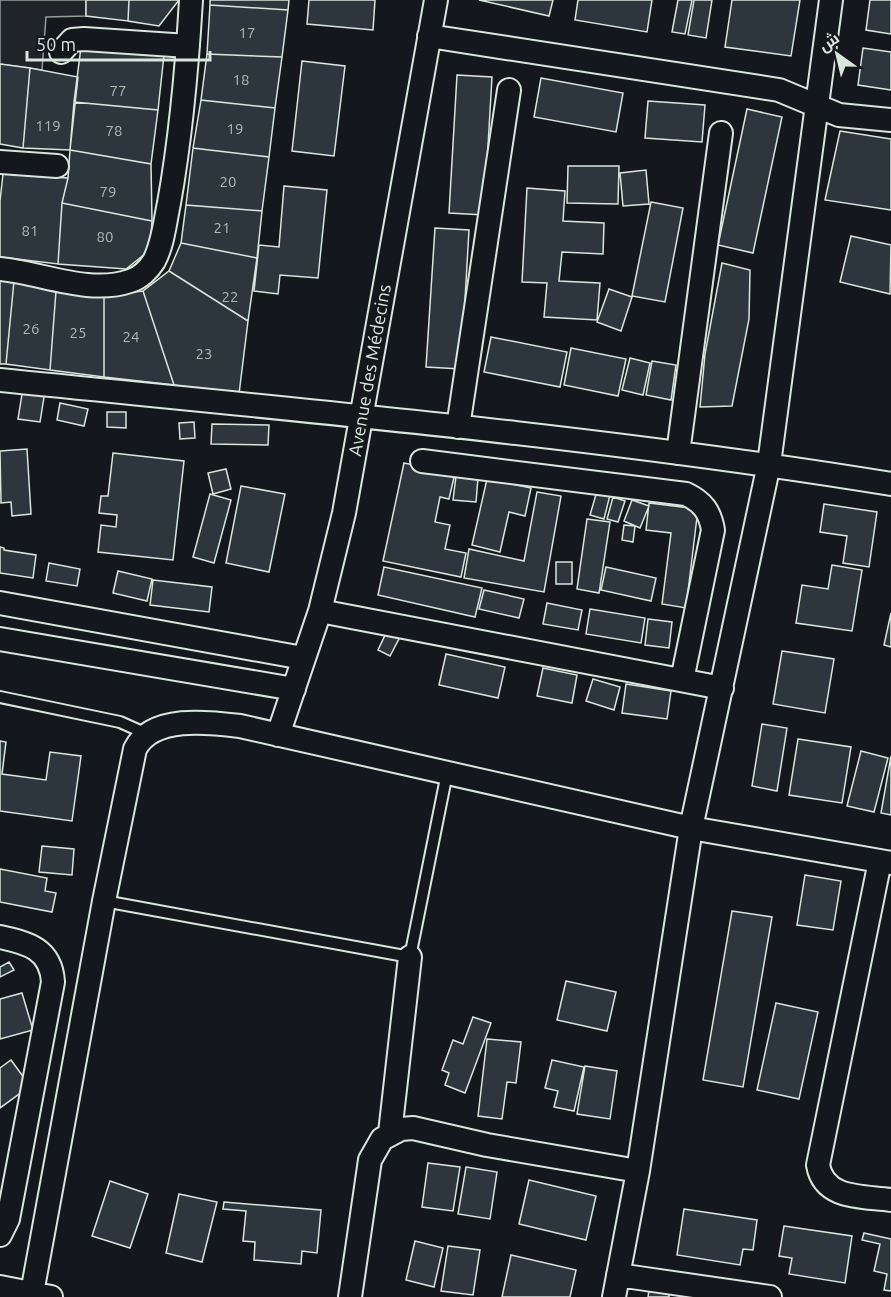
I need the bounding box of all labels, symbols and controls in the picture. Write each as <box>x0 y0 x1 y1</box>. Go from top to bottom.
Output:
scale bar <box>27 24 210 62</box>
house number: 17 <box>239 24 255 41</box>
north arrow <box>807 24 867 84</box>
text: ش <box>815 28 843 56</box>
text: 50 m <box>36 34 76 54</box>
house number: 18 <box>233 71 249 88</box>
house number: 77 <box>110 82 126 99</box>
house number: 119 <box>35 117 61 134</box>
house number: 19 <box>227 120 243 137</box>
house number: 78 <box>106 122 122 139</box>
house number: 20 <box>220 173 236 190</box>
house number: 79 <box>100 183 116 200</box>
house number: 21 <box>214 219 230 236</box>
house number: 81 <box>22 222 38 239</box>
house number: 80 <box>97 228 113 245</box>
street label: Avenue des Médecins <box>344 282 394 457</box>
house number: 22 <box>222 288 238 305</box>
house number: 26 <box>23 320 39 337</box>
house number: 25 <box>70 324 86 341</box>
house number: 24 <box>123 328 139 345</box>
house number: 23 <box>196 345 212 362</box>

